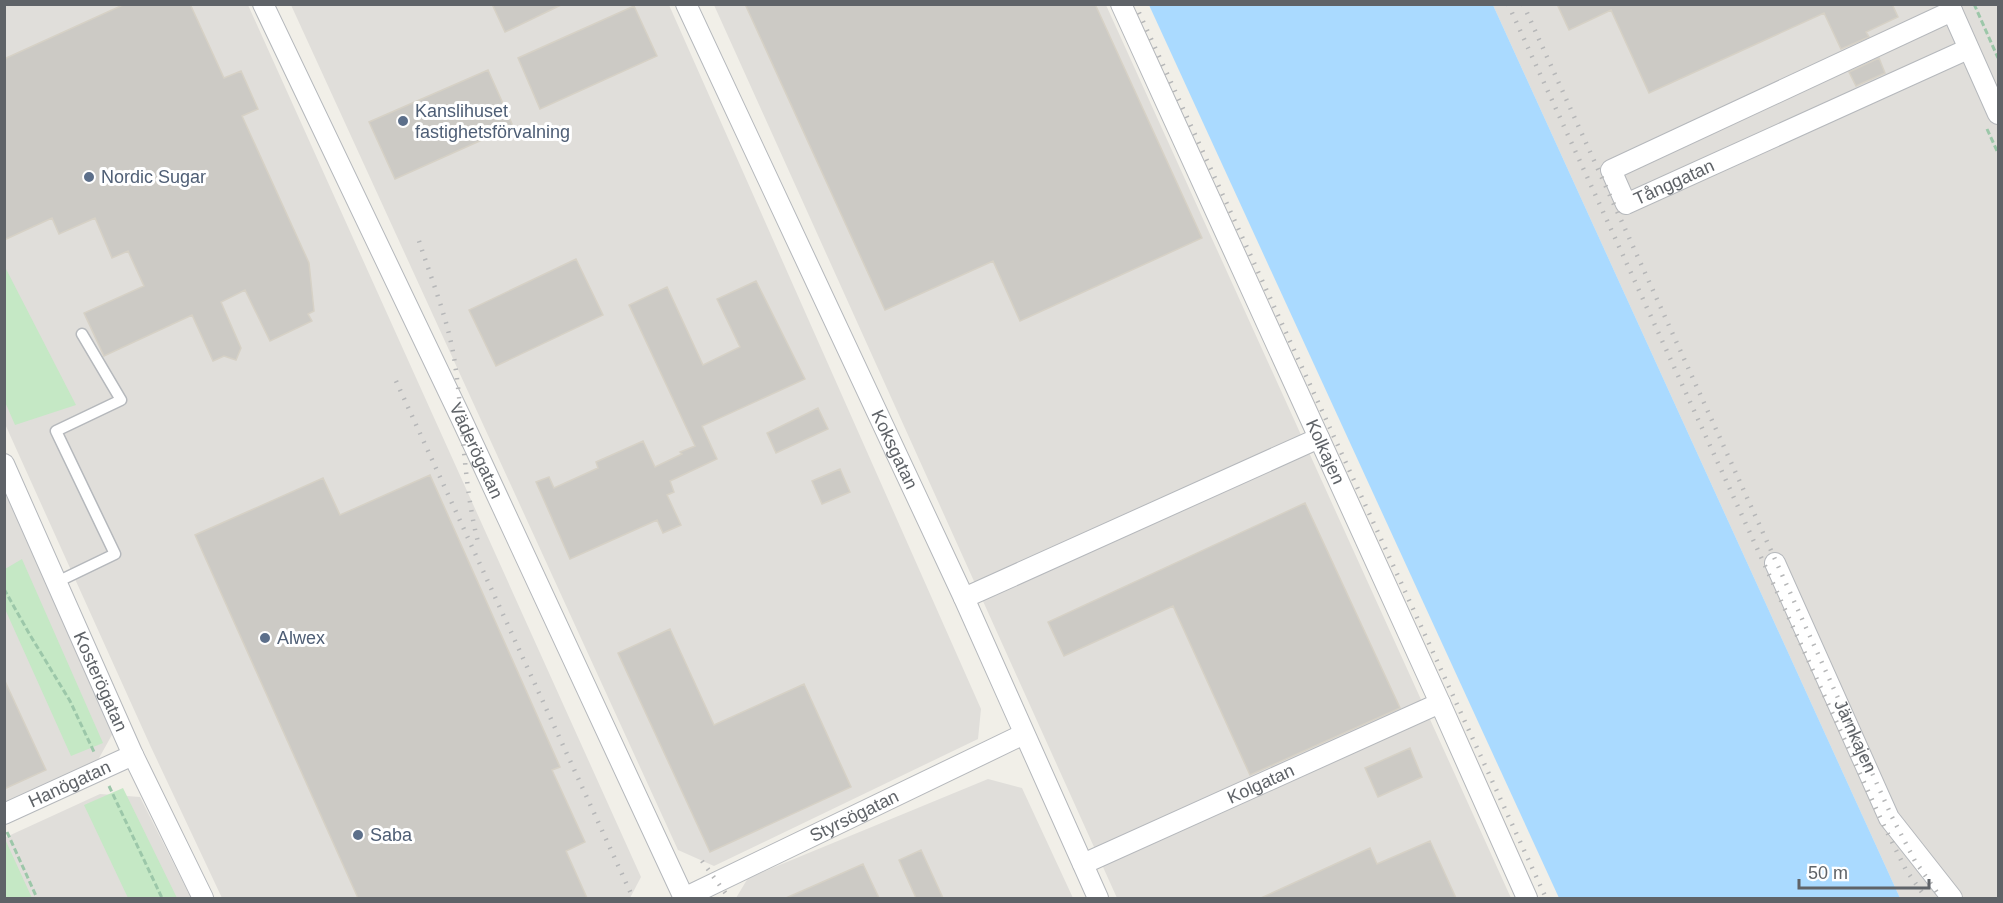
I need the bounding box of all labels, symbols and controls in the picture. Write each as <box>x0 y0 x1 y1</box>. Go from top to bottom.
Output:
place label: Kanslihuset fastighetsförvalning <box>415 101 570 142</box>
marker: Kanslihuset fastighetsförvalning <box>396 114 410 128</box>
street label: Tånggatan <box>1631 155 1717 209</box>
place label: Nordic Sugar <box>101 167 206 187</box>
marker: Nordic Sugar <box>82 170 96 184</box>
street label: Väderögatan <box>445 400 507 502</box>
street label: Koksgatan <box>867 407 922 492</box>
street label: Kolkajen <box>1302 416 1349 487</box>
place label: Alwex <box>277 628 325 648</box>
street label: Kosterögatan <box>70 629 131 735</box>
marker: Alwex <box>258 631 272 645</box>
street label: Järnkajen <box>1830 696 1881 776</box>
street label: Hanögatan <box>25 757 114 811</box>
street label: Kolgatan <box>1224 760 1297 808</box>
street label: Styrsögatan <box>807 786 902 846</box>
place label: Saba <box>370 825 413 845</box>
marker: Saba <box>351 828 365 842</box>
scale bar <box>1799 852 1930 890</box>
text: 50 m <box>1808 863 1848 883</box>

